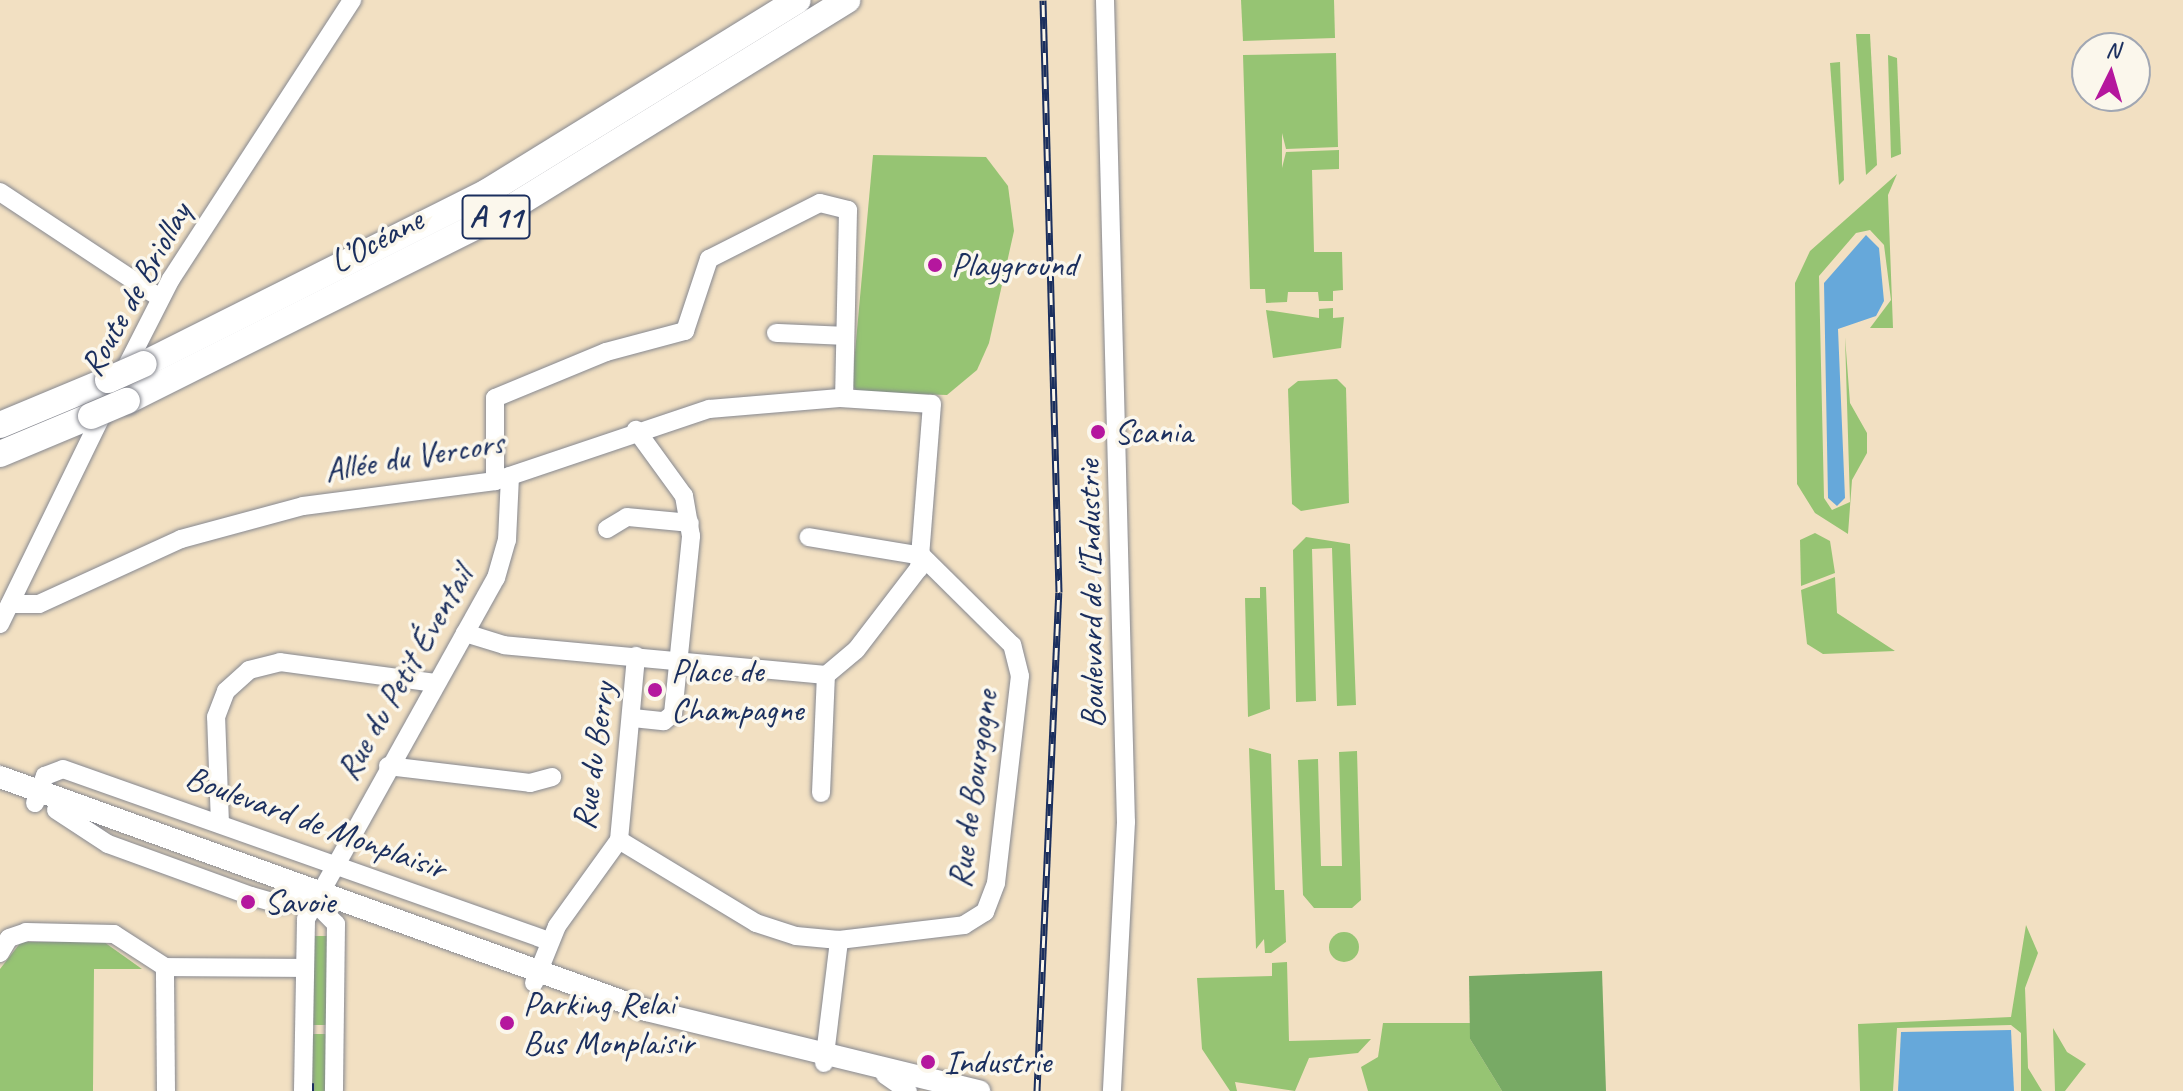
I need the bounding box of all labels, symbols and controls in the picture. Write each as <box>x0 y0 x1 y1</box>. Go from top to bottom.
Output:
north arrow <box>2071 32 2151 112</box>
text: N <box>2105 36 2121 65</box>
road number: A 11 <box>460 189 532 245</box>
street label: Route de Briollay <box>71 196 199 382</box>
street label: L’Océane <box>322 199 430 281</box>
place label: Playground <box>951 245 1077 285</box>
marker: Playground <box>926 256 944 274</box>
place label: Scania <box>1114 412 1192 452</box>
street label: Allée du Vercors <box>322 422 506 490</box>
marker: Scania <box>1089 423 1107 441</box>
street label: Boulevard de l'Industrie <box>1067 459 1113 729</box>
street label: Rue du Petit Éventail <box>326 559 482 787</box>
place label: Place de Champagne <box>671 650 803 730</box>
street label: Rue du Berry <box>563 680 623 832</box>
marker: Place de Champagne <box>646 681 664 699</box>
street label: Rue de Bourgogne <box>938 688 1006 890</box>
street label: Boulevard de Monplaisir <box>181 756 451 888</box>
place label: Savoie <box>264 882 335 922</box>
marker: Savoie <box>239 893 257 911</box>
place label: Parking Relai Bus Monplaisir <box>523 983 694 1062</box>
marker: Parking Relai Bus Monplaisir <box>498 1014 516 1032</box>
place label: Industrie <box>944 1042 1051 1082</box>
marker: Industrie <box>919 1053 937 1071</box>

